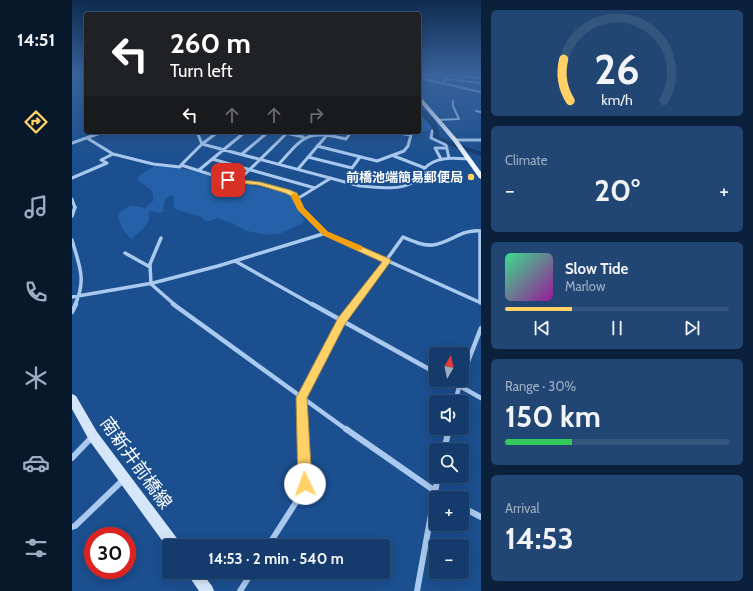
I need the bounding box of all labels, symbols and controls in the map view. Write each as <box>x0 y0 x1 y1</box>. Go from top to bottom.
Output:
text: 260 m <box>170 26 251 60</box>
icon: left <box>104 28 156 80</box>
text: 14:51 <box>17 29 55 51</box>
text: 26 <box>594 44 640 94</box>
text: Turn left <box>170 60 233 82</box>
text: km/h <box>601 91 633 109</box>
icon: left <box>179 104 201 126</box>
icon: ahead <box>221 104 243 126</box>
icon: ahead <box>263 104 285 126</box>
icon: right <box>305 104 327 126</box>
icon: directions <box>22 108 50 136</box>
text: Climate <box>505 152 547 168</box>
pin <box>211 163 245 197</box>
icon: arrive <box>217 169 239 191</box>
place label: 前橋池端簡易郵便局 <box>346 169 463 185</box>
marker: 前橋池端簡易郵便局 <box>466 172 476 182</box>
text: 20° <box>594 172 640 209</box>
text: − <box>505 177 515 204</box>
text: + <box>719 177 729 204</box>
icon: music <box>22 193 50 221</box>
text: Slow Tide <box>565 260 628 278</box>
icon: phone <box>22 278 50 306</box>
text: Marlow <box>565 278 605 294</box>
icon: previous <box>531 317 553 339</box>
icon: pause <box>606 317 628 339</box>
icon: next <box>681 317 703 339</box>
north arrow <box>429 347 469 387</box>
map controls <box>429 347 469 579</box>
icon: climate <box>22 364 50 392</box>
text: Range · 30% <box>505 378 576 394</box>
button: sound <box>429 395 469 435</box>
text: 150 km <box>505 398 601 435</box>
street label: 南新井前橋線 <box>95 413 177 513</box>
button: search <box>429 443 469 483</box>
icon: car <box>22 449 50 477</box>
position arrow <box>284 463 326 505</box>
button: + <box>429 491 469 531</box>
text: Arrival <box>505 500 540 516</box>
text: 14:53 <box>505 520 574 557</box>
speed limit sign: 30 <box>84 527 136 579</box>
icon: filters <box>22 534 50 562</box>
button: − <box>429 539 469 579</box>
text: 14:53 · 2 min · 540 m <box>208 550 344 568</box>

